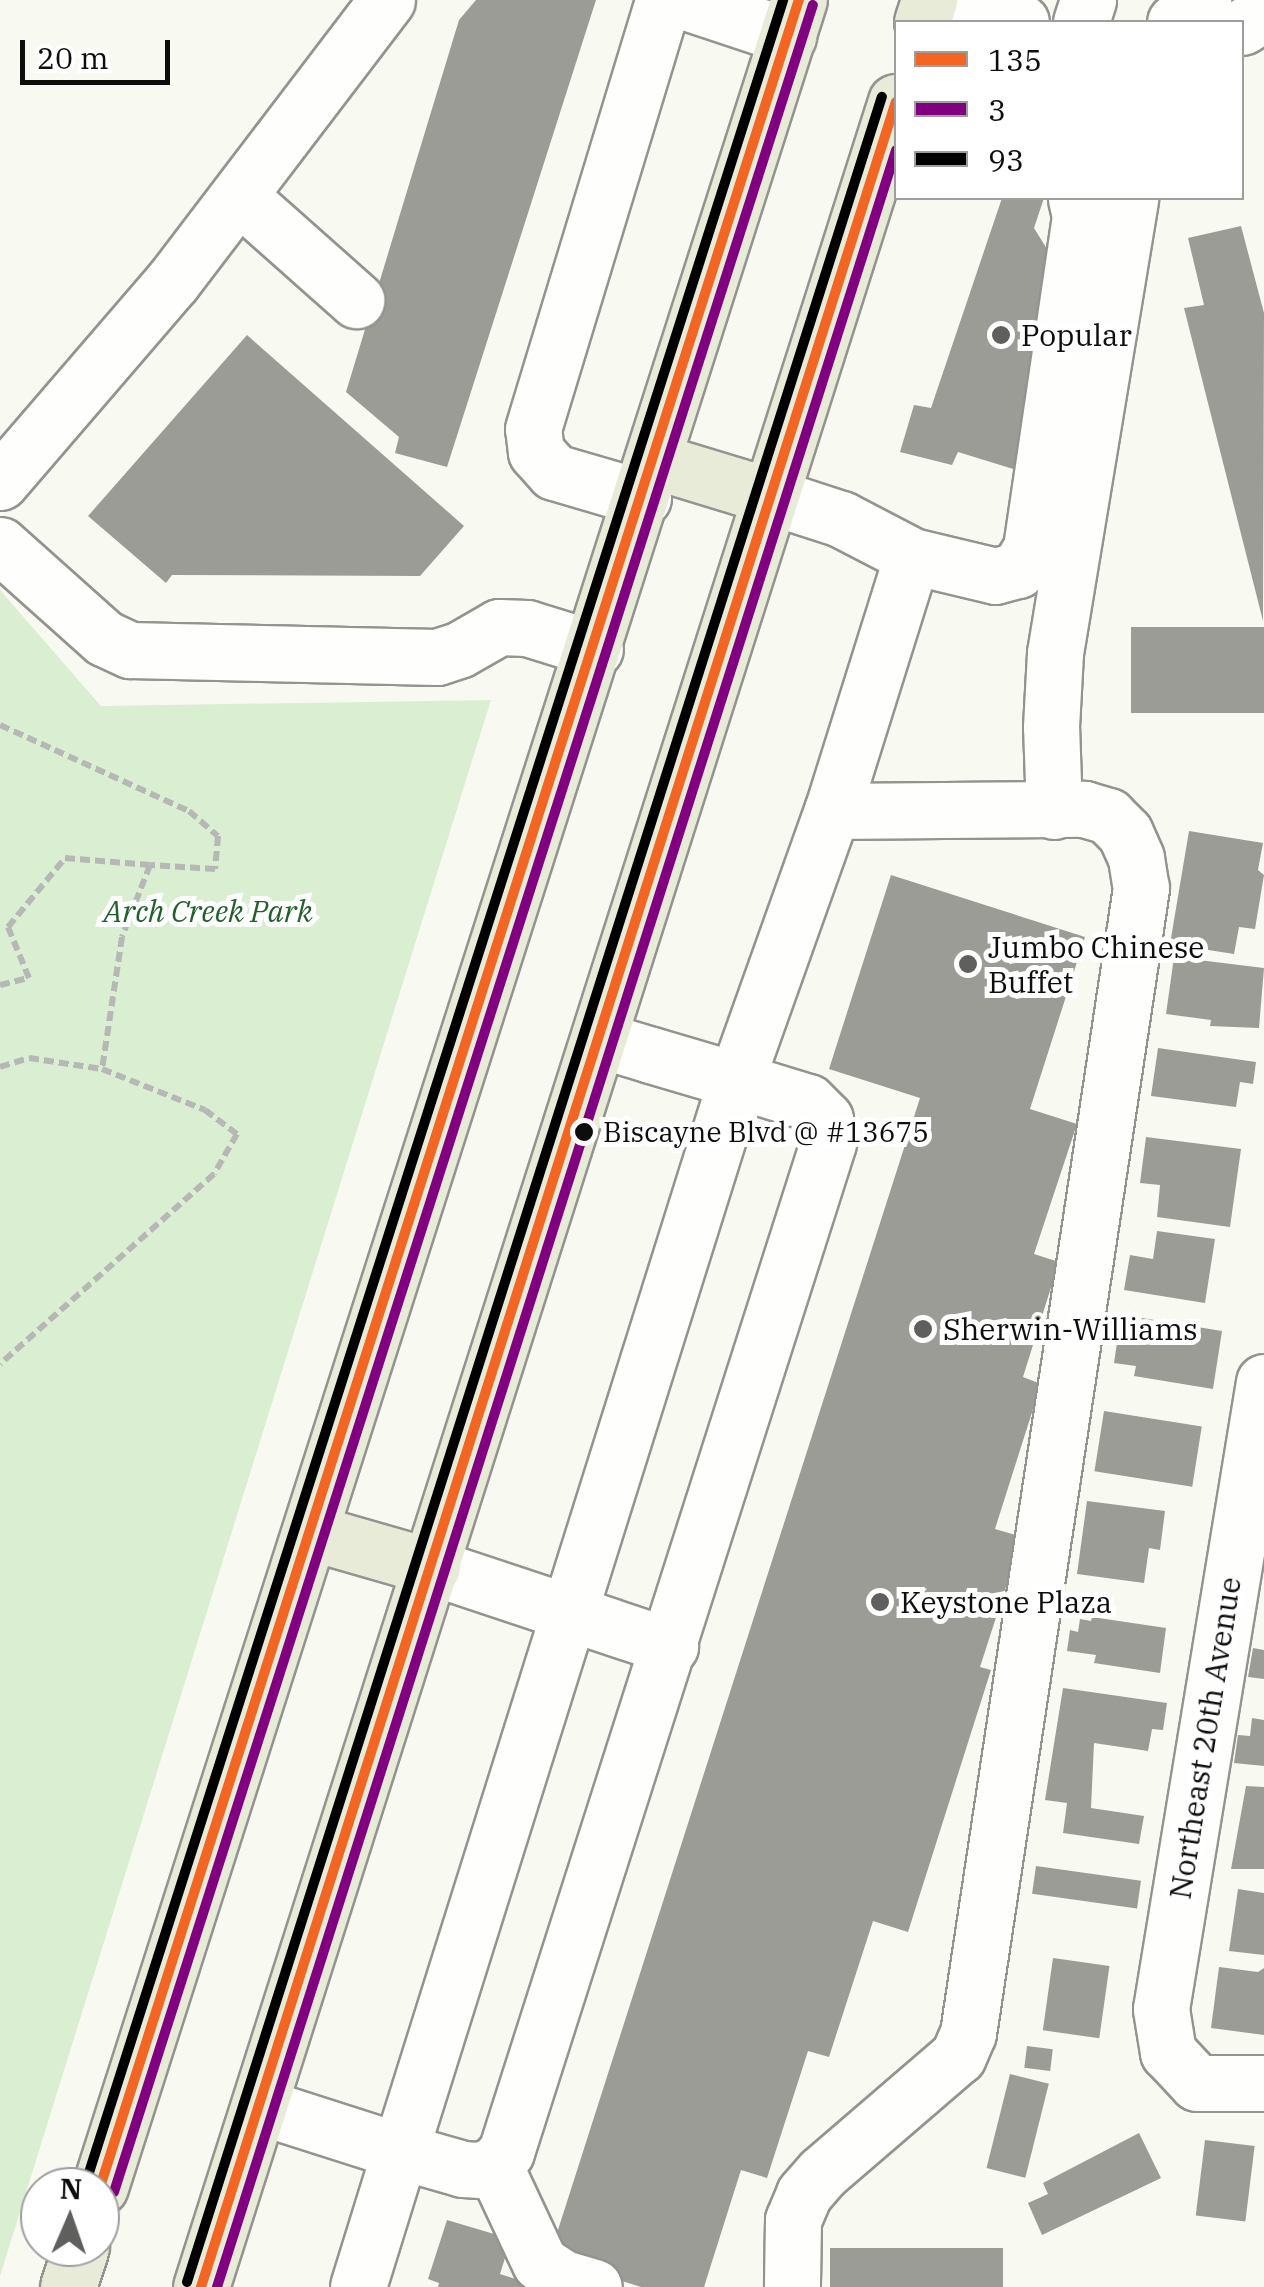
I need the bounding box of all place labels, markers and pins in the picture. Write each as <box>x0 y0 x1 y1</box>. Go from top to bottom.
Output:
place label: Popular <box>1021 317 1132 353</box>
marker: Popular <box>990 324 1012 346</box>
place label: Jumbo Chinese Buffet <box>988 929 1204 1000</box>
marker: Jumbo Chinese Buffet <box>957 953 979 975</box>
place label: Biscayne Blvd @ #13675 <box>603 1115 929 1149</box>
marker: Biscayne Blvd @ #13675 <box>574 1122 594 1142</box>
place label: Sherwin-Williams <box>943 1311 1198 1347</box>
marker: Sherwin-Williams <box>912 1318 934 1340</box>
place label: Keystone Plaza <box>900 1584 1112 1620</box>
marker: Keystone Plaza <box>869 1591 891 1613</box>

